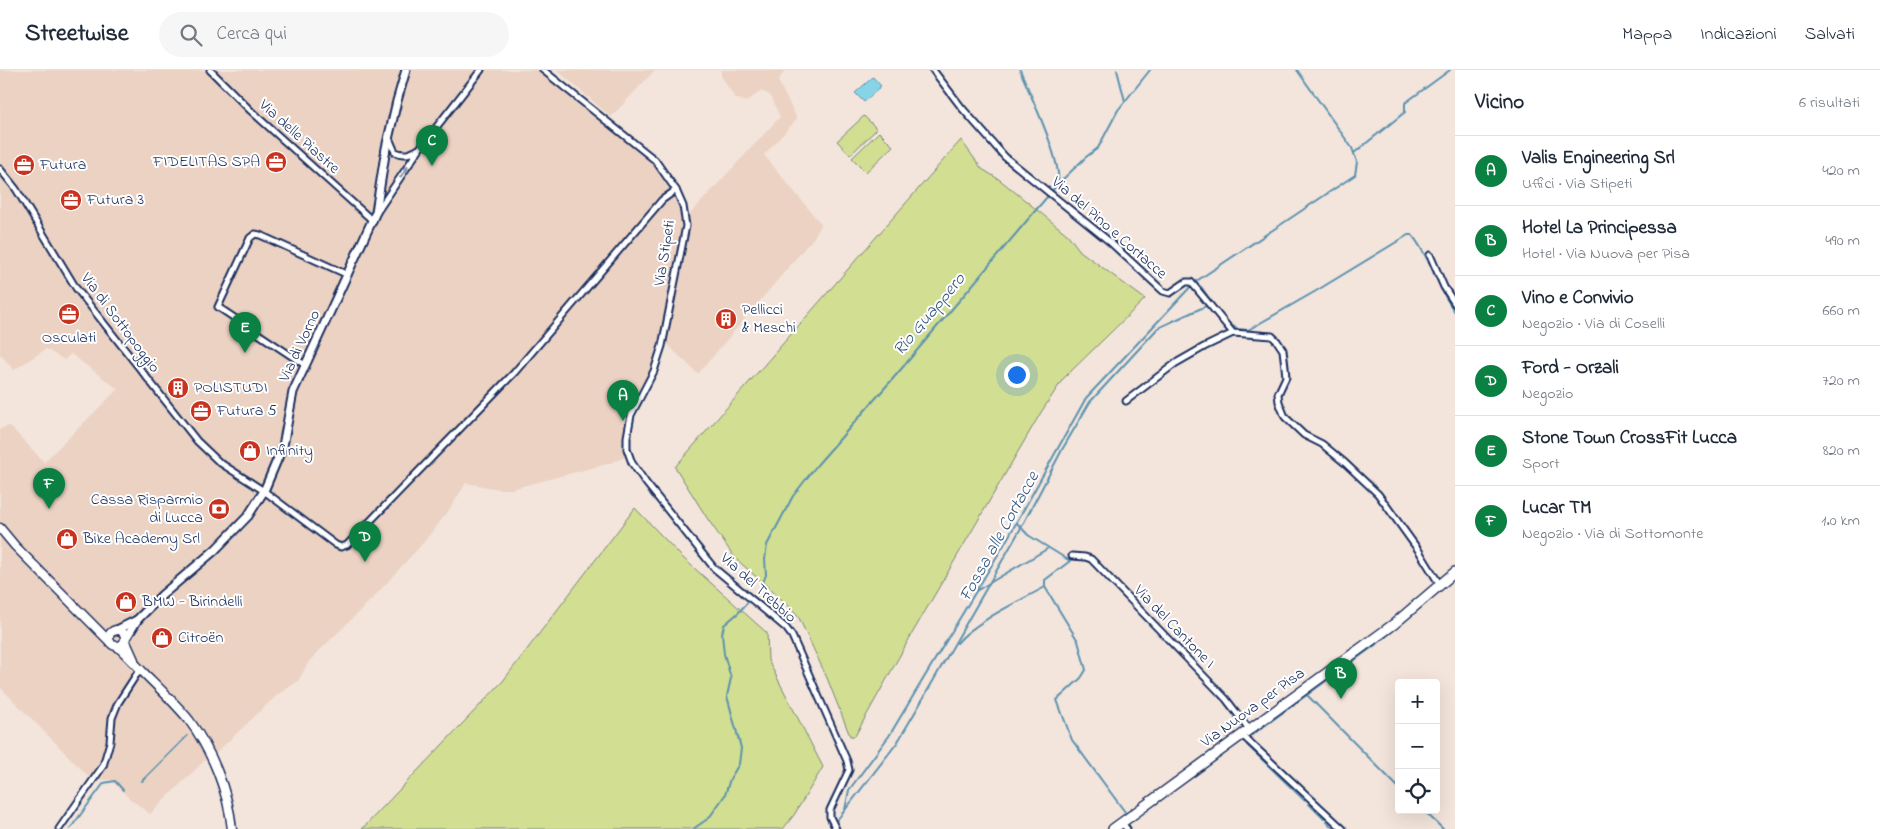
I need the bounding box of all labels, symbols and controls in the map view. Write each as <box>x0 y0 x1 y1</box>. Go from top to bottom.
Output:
search box <box>159 12 509 57</box>
text: Streetwise <box>25 17 129 52</box>
icon: search <box>177 21 205 49</box>
text: Cerca qui <box>217 21 287 48</box>
text: Mappa <box>1622 22 1672 48</box>
text: Indicazioni <box>1700 22 1777 48</box>
text: Salvati <box>1805 22 1855 48</box>
text: Vicino <box>1475 88 1524 118</box>
text: 6 risultati <box>1799 91 1860 115</box>
street label: Via delle Piastre <box>252 93 346 181</box>
pin: C <box>416 125 448 166</box>
text: Valis Engineering Srl <box>1522 145 1675 172</box>
place label: FIDELITAS SPA <box>152 150 260 174</box>
office icon: FIDELITAS SPA <box>264 150 288 174</box>
office icon: Futura <box>12 153 36 177</box>
place label: Futura <box>39 153 86 177</box>
text: A <box>1486 159 1496 183</box>
text: 420 m <box>1822 159 1860 183</box>
one-way arrow <box>399 165 409 179</box>
street label: Via del Pino e Cortacce <box>1045 170 1173 286</box>
text: Uffici · Via Stipeti <box>1522 172 1632 196</box>
office icon: Futura 3 <box>59 188 83 212</box>
place label: Futura 3 <box>86 188 144 212</box>
text: Hotel La Principessa <box>1522 215 1677 242</box>
street label: Via Stipeti <box>648 218 682 289</box>
text: B <box>1486 229 1496 253</box>
text: 490 m <box>1825 229 1860 253</box>
text: Hotel · Via Nuova per Pisa <box>1522 242 1690 266</box>
street label: Via di Sottopoggio <box>74 267 166 378</box>
water label: Rio Guappero <box>888 268 973 362</box>
text: Vino e Convivio <box>1522 285 1634 312</box>
place label: Pellicci & Meschi <box>742 298 796 340</box>
text: C <box>1487 299 1495 323</box>
text: 660 m <box>1823 299 1860 323</box>
office icon: Osculati <box>57 302 81 326</box>
street label: Via di Vorno <box>272 306 327 387</box>
building icon: Pellicci & Meschi <box>714 307 738 331</box>
pin: E <box>229 312 261 353</box>
text: Negozio · Via di Coselli <box>1522 312 1665 336</box>
place label: Osculati <box>42 326 96 350</box>
text: Ford - Orzali <box>1522 355 1619 382</box>
your location <box>1004 362 1030 388</box>
text: D <box>1485 369 1497 393</box>
text: 720 m <box>1822 369 1860 393</box>
building icon: POLISTUDI <box>166 376 190 400</box>
place label: POLISTUDI <box>194 376 268 400</box>
pin: A <box>607 380 639 421</box>
text: Negozio <box>1522 382 1573 406</box>
office icon: Futura 5 <box>189 399 213 423</box>
place label: Futura 5 <box>216 399 277 423</box>
text: Stone Town CrossFit Lucca <box>1522 425 1737 452</box>
shop icon: Infinity <box>238 439 262 463</box>
place label: Infinity <box>266 439 313 463</box>
text: E <box>1486 439 1496 463</box>
text: 820 m <box>1823 439 1860 463</box>
text: Sport <box>1522 452 1560 476</box>
water label: Fossa alle Cortacce <box>954 467 1047 607</box>
pin: F <box>33 468 65 509</box>
place label: Cassa Risparmio di Lucca <box>91 488 203 530</box>
text: Lucar TM <box>1522 495 1592 522</box>
bank icon: Cassa Risparmio di Lucca <box>207 497 231 521</box>
text: F <box>1486 509 1496 533</box>
text: 1.0 km <box>1821 509 1860 533</box>
pin: D <box>349 521 381 562</box>
text: Negozio · Via di Sottomonte <box>1522 522 1703 546</box>
shop icon: Bike Academy Srl <box>55 527 79 551</box>
place label: Bike Academy Srl <box>82 527 200 551</box>
street label: Via del Trebbio <box>714 546 802 629</box>
street label: Via del Cantone I <box>1127 579 1220 674</box>
shop icon: BMW - Birindelli <box>114 590 138 614</box>
place label: BMW - Birindelli <box>141 590 243 614</box>
shop icon: Citroën <box>150 626 174 650</box>
place label: Citroën <box>178 626 223 650</box>
pin: B <box>1325 658 1357 699</box>
street label: Via Nuova per Pisa <box>1195 662 1310 755</box>
map controls <box>1395 679 1440 814</box>
button: + <box>1395 679 1440 724</box>
button: − <box>1395 724 1440 769</box>
button: locate <box>1395 769 1440 814</box>

